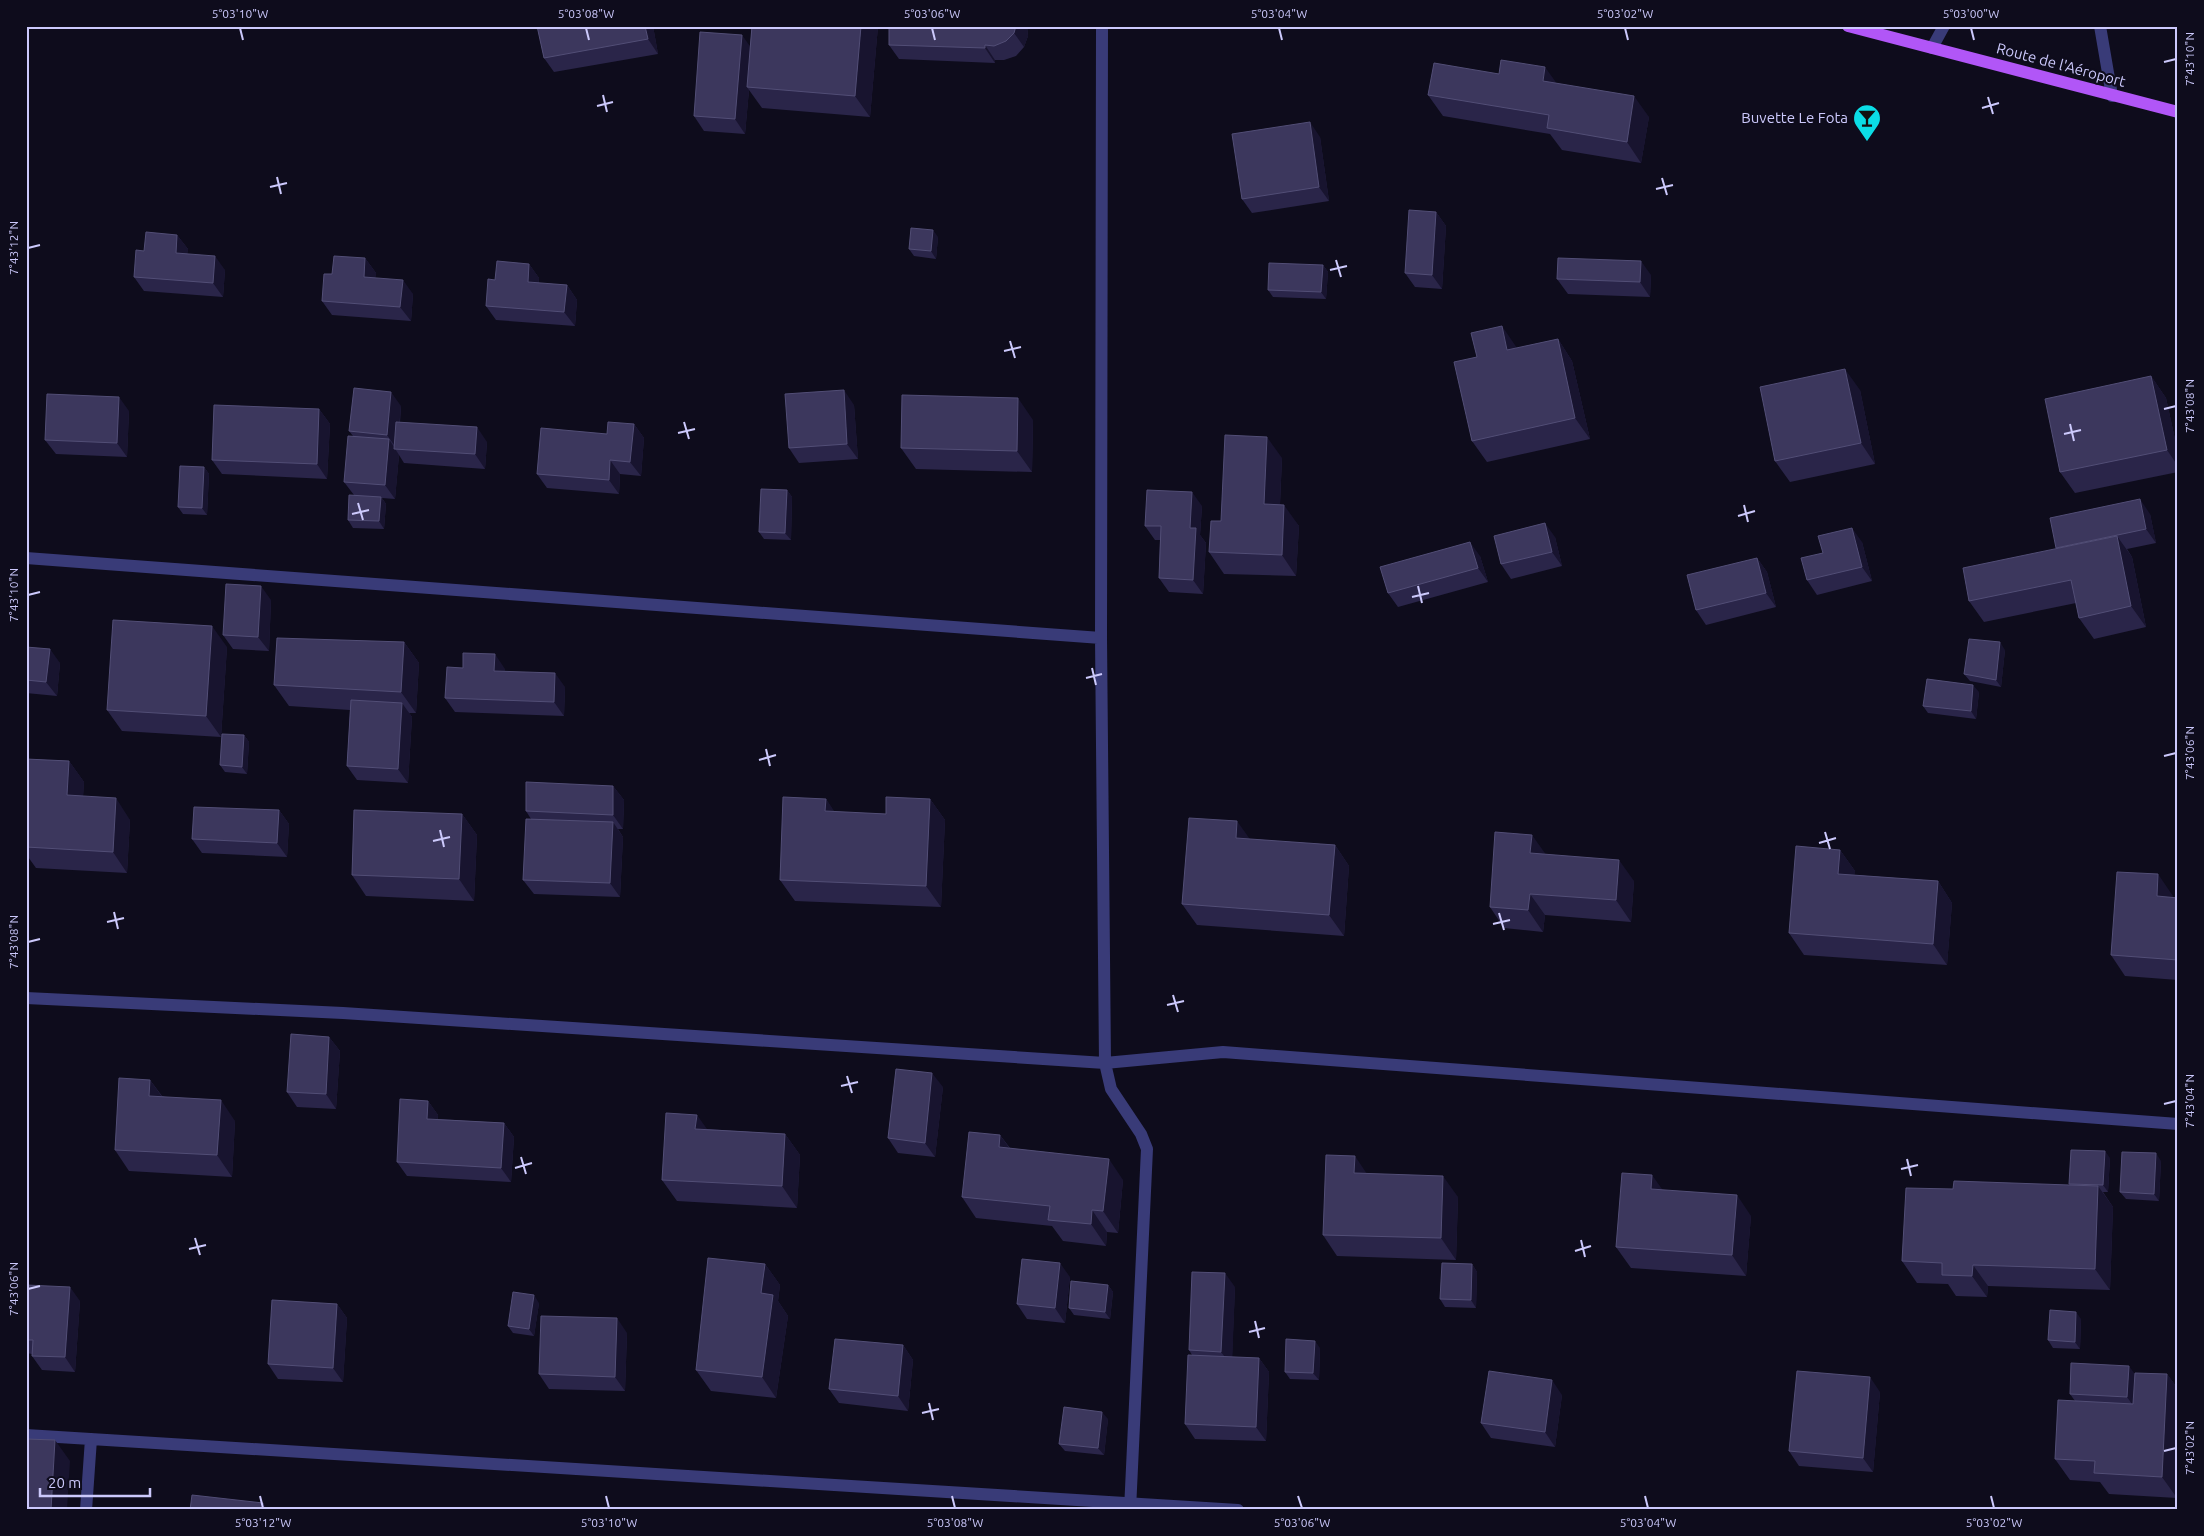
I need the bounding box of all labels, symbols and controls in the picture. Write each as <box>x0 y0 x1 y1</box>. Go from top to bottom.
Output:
text: 5°03'10"W <box>212 7 268 20</box>
text: 5°03'08"W <box>558 7 614 20</box>
text: 5°03'06"W <box>904 7 960 20</box>
text: 5°03'04"W <box>1251 7 1307 20</box>
text: 5°03'02"W <box>1597 7 1653 20</box>
text: 5°03'00"W <box>1943 7 1999 20</box>
text: 7°43'10"N <box>2183 32 2196 86</box>
street label: Route de l'Aéroport <box>1995 39 2128 90</box>
bar icon: Buvette Le Fota <box>1852 103 1882 142</box>
place label: Buvette Le Fota <box>1741 109 1848 126</box>
text: 7°43'12"N <box>7 221 20 275</box>
text: 7°43'08"N <box>2183 379 2196 433</box>
text: 7°43'10"N <box>7 568 20 622</box>
text: 7°43'06"N <box>2183 726 2196 780</box>
text: 7°43'08"N <box>7 915 20 969</box>
text: 7°43'04"N <box>2183 1074 2196 1128</box>
text: 7°43'06"N <box>7 1262 20 1316</box>
text: 7°43'02"N <box>2183 1421 2196 1475</box>
scale bar <box>40 1466 150 1498</box>
text: 20 m <box>48 1474 81 1491</box>
text: 5°03'12"W <box>235 1516 291 1529</box>
text: 5°03'10"W <box>581 1516 637 1529</box>
text: 5°03'08"W <box>927 1516 983 1529</box>
text: 5°03'06"W <box>1274 1516 1330 1529</box>
text: 5°03'04"W <box>1620 1516 1676 1529</box>
text: 5°03'02"W <box>1966 1516 2022 1529</box>

